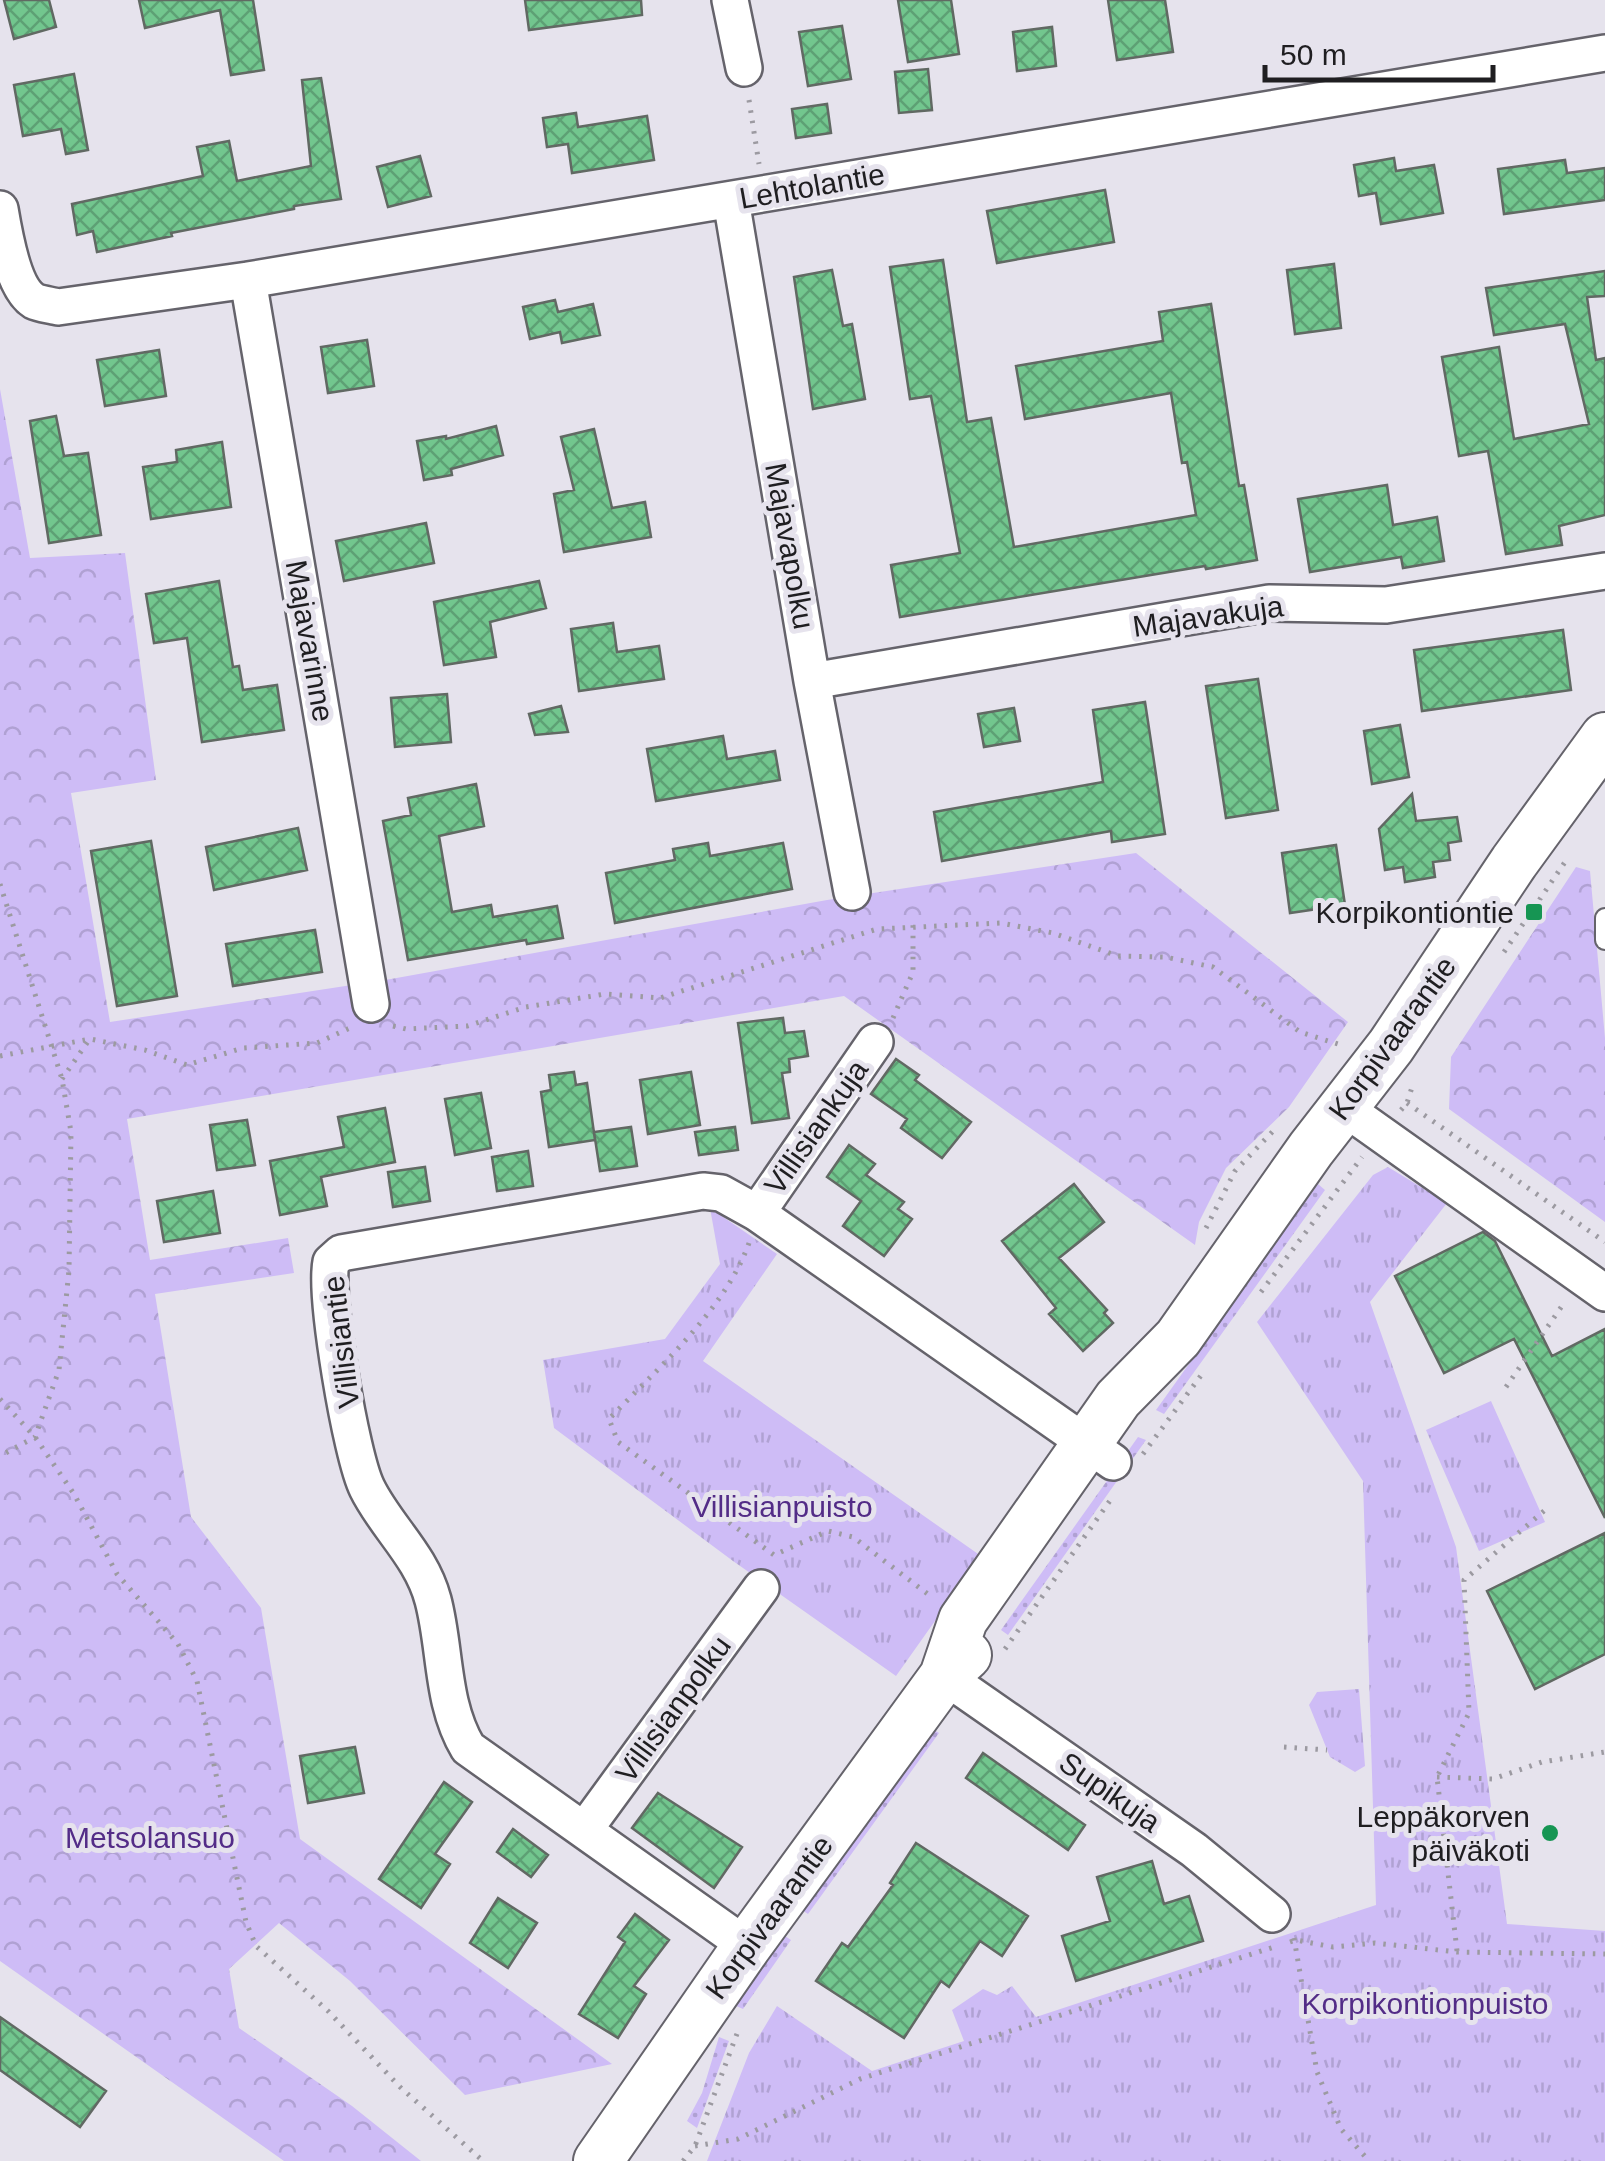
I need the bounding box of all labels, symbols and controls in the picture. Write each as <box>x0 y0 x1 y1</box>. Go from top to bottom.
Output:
scale bar <box>1265 20 1492 82</box>
text: 50 m <box>1280 38 1347 71</box>
street label: Lehtolantie <box>737 157 887 215</box>
street label: Majavapolku <box>759 460 821 632</box>
street label: Majavarinne <box>280 558 340 724</box>
street label: Majavakuja <box>1131 589 1286 643</box>
place label: Korpikontiontie <box>1316 896 1514 929</box>
marker: Korpikontiontie <box>1523 901 1545 923</box>
street label: Korpivaarantie <box>1322 950 1462 1126</box>
street label: Villisiankuja <box>758 1053 874 1200</box>
street label: Villisiantie <box>317 1274 365 1410</box>
park label: Villisianpuisto <box>691 1490 873 1523</box>
street label: Villisianpolku <box>609 1629 737 1789</box>
street label: Supikuja <box>1053 1745 1167 1839</box>
place label: Leppäkorven päiväkoti <box>1357 1800 1530 1867</box>
park label: Metsolansuo <box>65 1821 235 1854</box>
marker: Leppäkorven päiväkoti <box>1539 1822 1561 1844</box>
street label: Korpivaarantie <box>699 1829 839 2005</box>
park label: Korpikontionpuisto <box>1302 1987 1548 2020</box>

